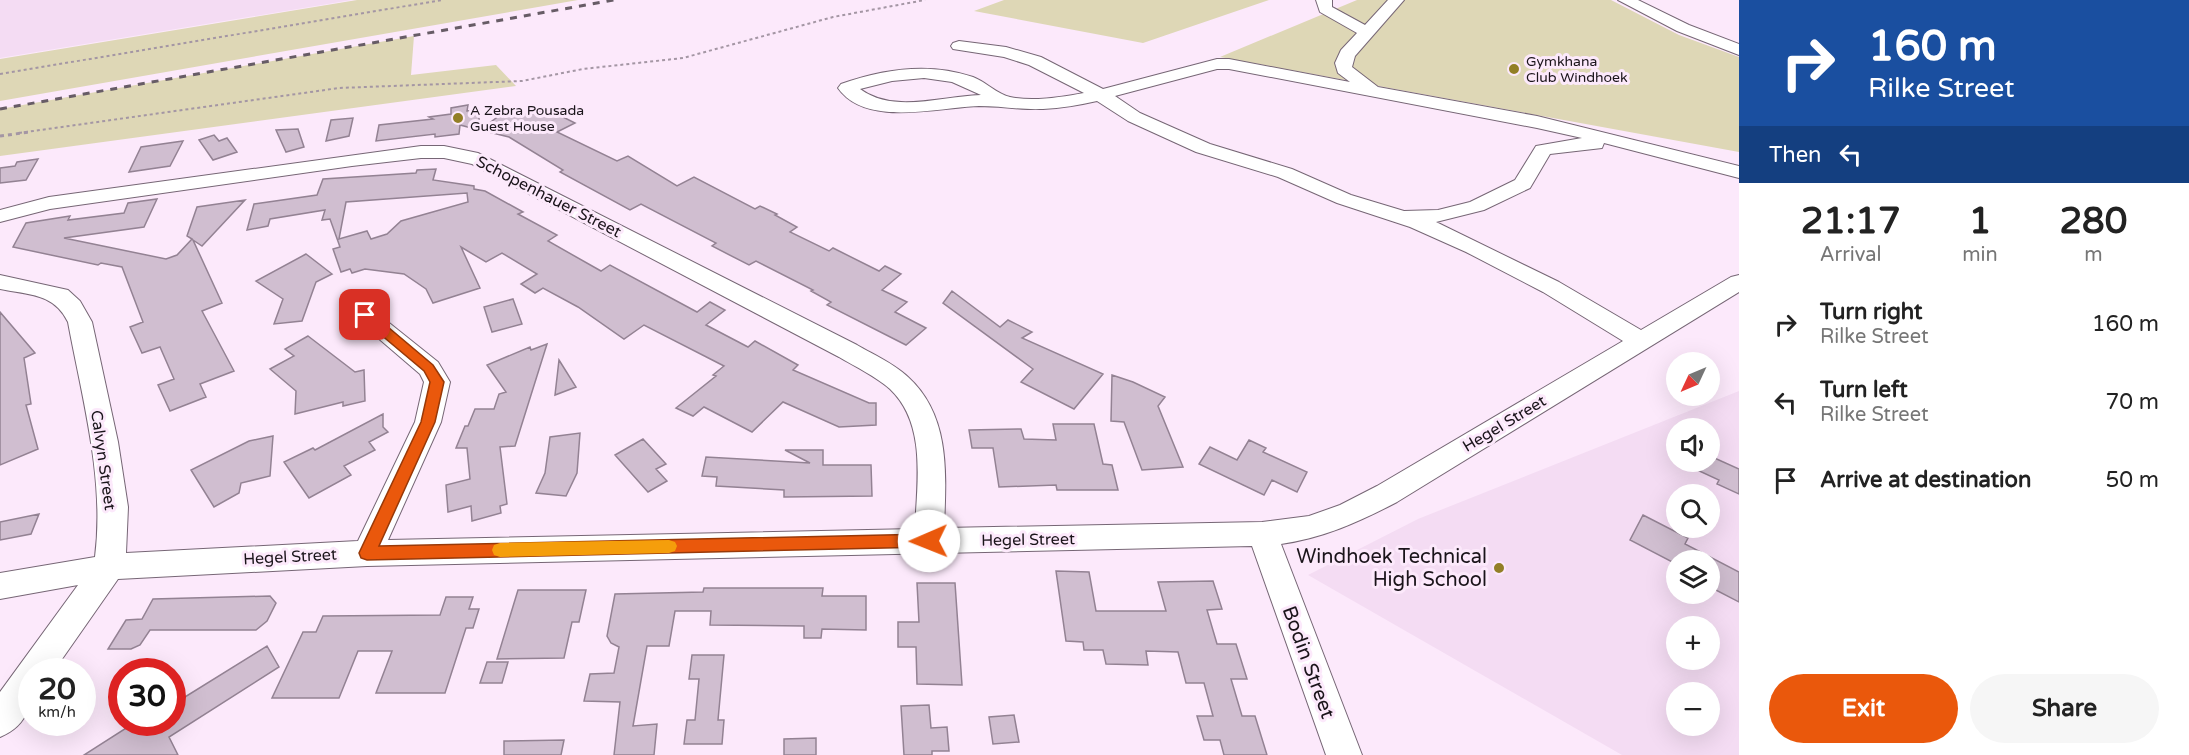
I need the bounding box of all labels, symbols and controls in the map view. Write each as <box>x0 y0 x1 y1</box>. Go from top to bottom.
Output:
text: 160 m <box>1868 21 1997 72</box>
icon: right <box>1769 24 1847 102</box>
place label: Gymkhana Club Windhoek <box>1526 53 1628 86</box>
marker: Gymkhana Club Windhoek <box>1507 62 1521 76</box>
text: Rilke Street <box>1868 72 2015 105</box>
place label: A Zebra Pousada Guest House <box>470 102 584 135</box>
marker: A Zebra Pousada Guest House <box>451 111 465 125</box>
icon: left <box>1834 138 1867 171</box>
text: Then <box>1769 142 1822 168</box>
street label: Schopenhauer Street <box>473 152 624 242</box>
text: 21:17 <box>1801 200 1901 243</box>
text: 1 <box>1969 200 1991 243</box>
text: 280 <box>2059 200 2127 243</box>
text: Arrival <box>1820 243 1882 267</box>
text: min <box>1962 243 1998 267</box>
text: m <box>2084 243 2103 267</box>
pin <box>339 289 390 340</box>
icon: arrive <box>348 298 381 331</box>
text: Turn right <box>1820 299 1922 325</box>
icon: right <box>1769 308 1802 341</box>
text: 160 m <box>2092 311 2159 337</box>
text: Rilke Street <box>1820 325 1929 349</box>
north arrow <box>1666 352 1720 406</box>
map controls <box>1666 352 1720 736</box>
text: Turn left <box>1820 377 1908 403</box>
icon: left <box>1769 386 1802 419</box>
text: 70 m <box>2105 389 2159 415</box>
street label: Hegel Street <box>1459 391 1550 457</box>
text: Rilke Street <box>1820 403 1929 427</box>
street label: Calvyn Street <box>86 409 120 511</box>
button: sound <box>1666 418 1720 472</box>
icon: arrive <box>1769 464 1802 497</box>
text: Arrive at destination <box>1820 467 2031 493</box>
text: 50 m <box>2105 467 2159 493</box>
button: search <box>1666 484 1720 538</box>
position arrow <box>897 509 961 573</box>
street label: Hegel Street <box>981 529 1075 551</box>
street label: Hegel Street <box>243 545 337 569</box>
place label: Windhoek Technical High School <box>1296 545 1487 592</box>
button: layers <box>1666 550 1720 604</box>
marker: Windhoek Technical High School <box>1492 561 1506 575</box>
street label: Bodin Street <box>1277 603 1340 722</box>
button: + <box>1666 616 1720 670</box>
speed limit sign: 30 <box>108 658 186 736</box>
text: 20 <box>38 671 76 708</box>
button: Exit <box>1769 674 1958 743</box>
button: Share <box>1970 674 2159 743</box>
button: − <box>1666 682 1720 736</box>
text: km/h <box>38 703 76 721</box>

